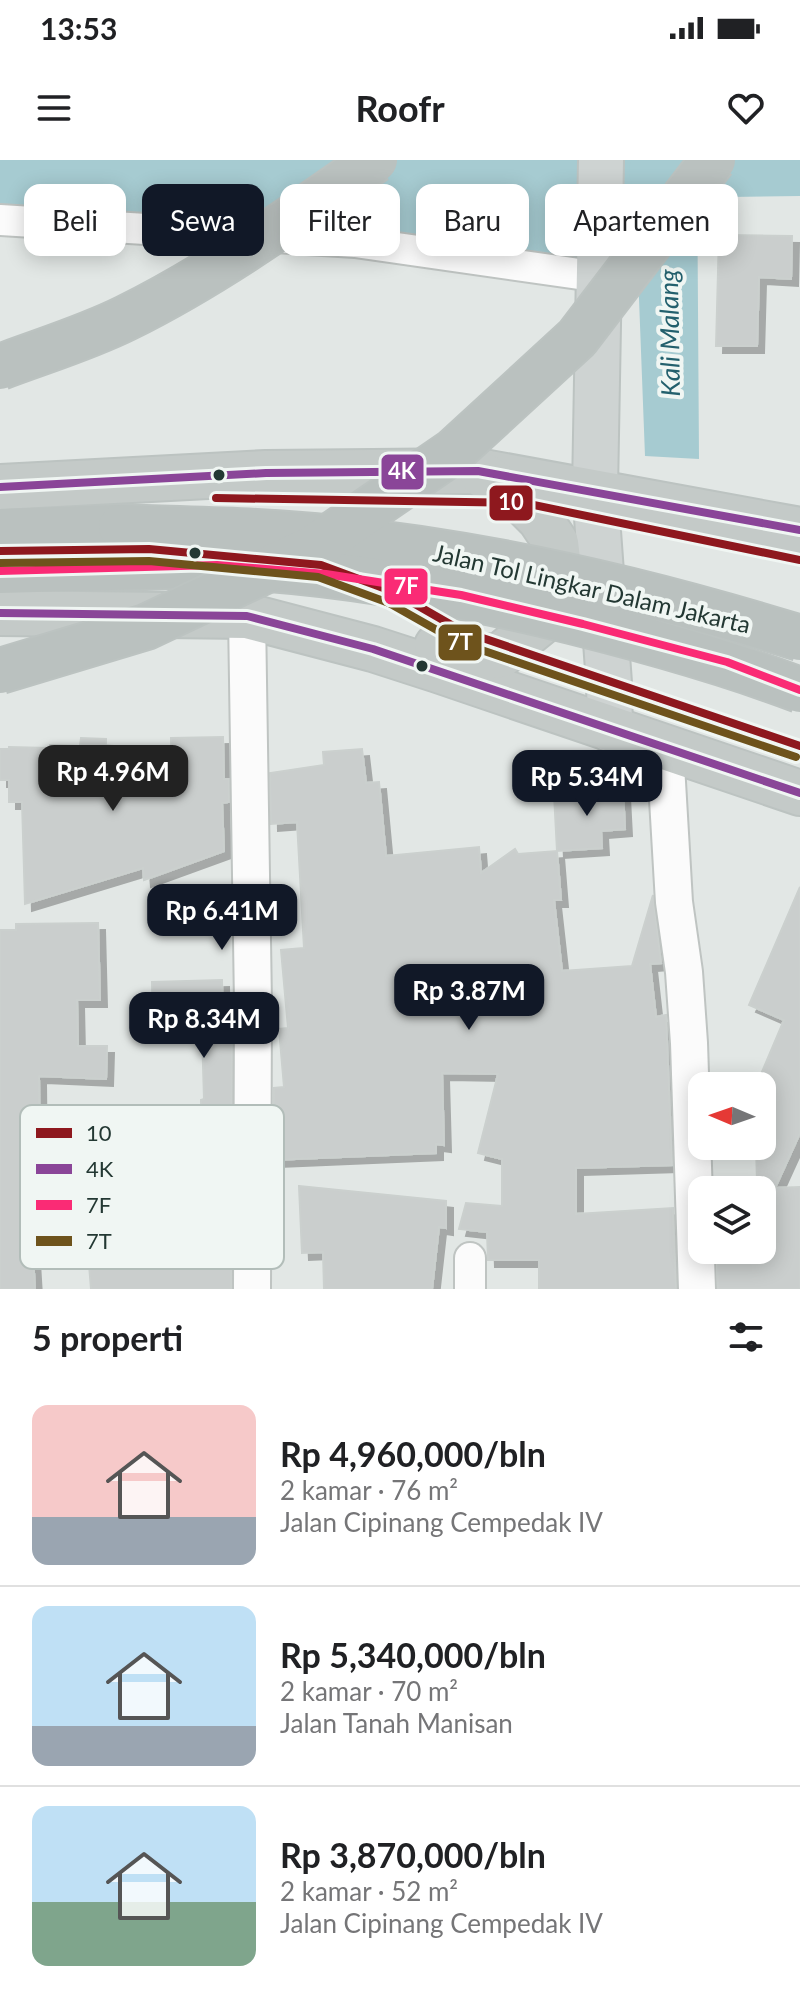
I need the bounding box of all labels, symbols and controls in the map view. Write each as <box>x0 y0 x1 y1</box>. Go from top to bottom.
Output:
text: 13:53 <box>40 10 117 46</box>
icon: menu <box>32 86 76 130</box>
text: Roofr <box>355 86 445 130</box>
icon: heart <box>724 86 768 130</box>
chip: Beli <box>24 184 126 256</box>
chip: Sewa <box>142 184 264 256</box>
chip: Filter <box>280 184 400 256</box>
chip: Baru <box>416 184 529 256</box>
chip: Apartemen <box>545 184 738 256</box>
water label: Kali Malang <box>652 269 686 397</box>
line badge: 4K <box>380 453 425 491</box>
text: 4K <box>388 457 417 484</box>
unlabelled marker <box>211 467 227 483</box>
line badge: 10 <box>488 484 534 522</box>
text: 10 <box>498 488 524 515</box>
street label: Jalan Tol Lingkar Dalam Jakarta <box>431 537 753 639</box>
unlabelled marker <box>187 545 203 561</box>
line badge: 7F <box>383 567 429 606</box>
text: 7F <box>393 572 419 599</box>
line badge: 7T <box>437 623 483 662</box>
text: 7T <box>447 628 473 655</box>
unlabelled marker <box>414 658 430 674</box>
pin: Rp 4.96M <box>30 745 196 813</box>
pin: Rp 5.34M <box>504 750 670 818</box>
text: Rp 4.96M <box>56 755 170 787</box>
text: Rp 5.34M <box>530 760 644 792</box>
pin: Rp 6.41M <box>139 884 305 952</box>
text: Rp 6.41M <box>165 894 279 926</box>
pin: Rp 3.87M <box>386 964 552 1032</box>
text: Rp 3.87M <box>412 974 526 1006</box>
pin: Rp 8.34M <box>121 992 287 1060</box>
text: Rp 8.34M <box>147 1002 261 1034</box>
north arrow <box>688 1072 776 1160</box>
map controls <box>688 1072 776 1264</box>
legend <box>20 1105 284 1269</box>
text: 10 <box>86 1119 112 1146</box>
text: 4K <box>86 1155 114 1182</box>
button: layers <box>688 1176 776 1264</box>
text: 7F <box>86 1191 111 1218</box>
text: 7T <box>86 1227 112 1254</box>
icon: filters <box>724 1315 768 1359</box>
text: 5 properti <box>32 1317 183 1358</box>
text: Rp 4,960,000/bln <box>280 1433 546 1474</box>
icon: home <box>96 1437 192 1533</box>
text: 2 kamar · 76 m² <box>280 1474 458 1506</box>
text: Jalan Cipinang Cempedak IV <box>280 1506 603 1538</box>
text: Rp 5,340,000/bln <box>280 1634 546 1675</box>
icon: home <box>96 1638 192 1734</box>
text: 2 kamar · 70 m² <box>280 1675 458 1707</box>
text: Jalan Tanah Manisan <box>280 1707 513 1739</box>
text: Rp 3,870,000/bln <box>280 1834 546 1875</box>
icon: home <box>96 1838 192 1934</box>
text: 2 kamar · 52 m² <box>280 1875 458 1907</box>
text: Jalan Cipinang Cempedak IV <box>280 1907 603 1939</box>

